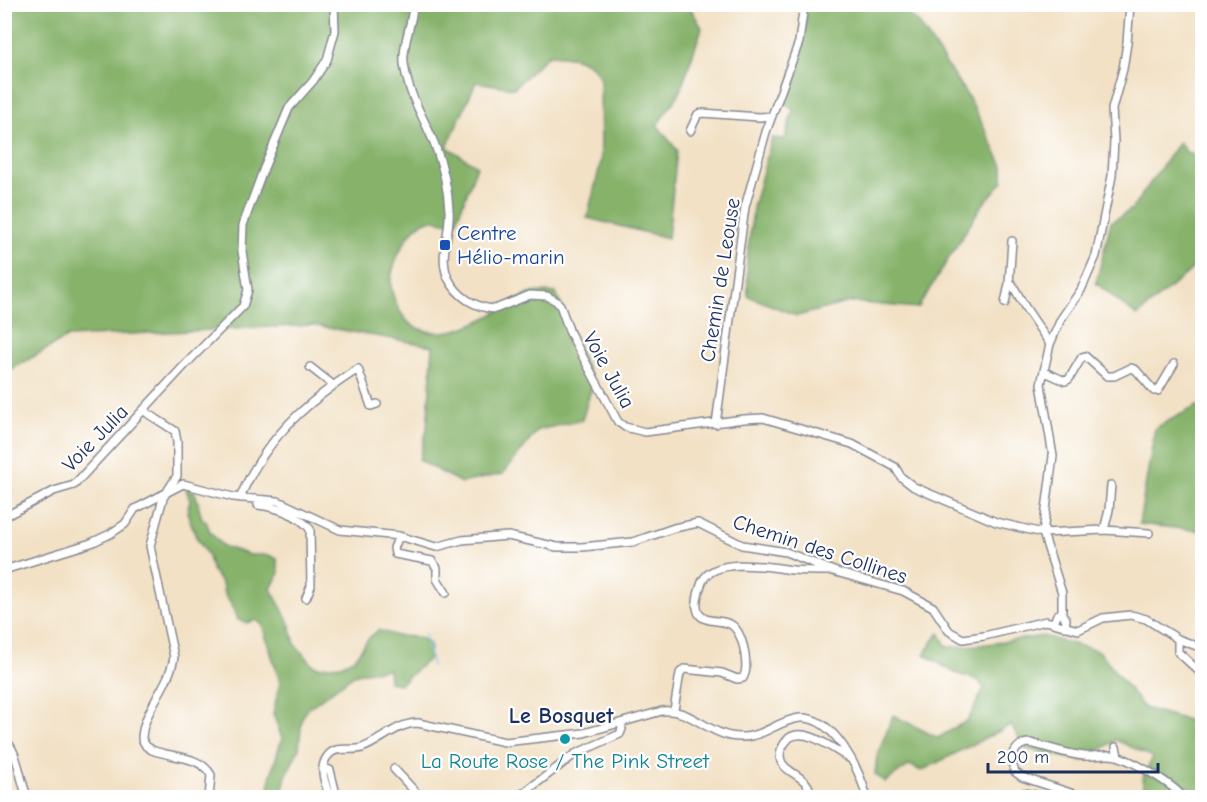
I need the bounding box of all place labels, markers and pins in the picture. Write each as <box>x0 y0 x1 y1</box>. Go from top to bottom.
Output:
place label: Centre Hélio-marin <box>457 221 565 269</box>
marker: Centre Hélio-marin <box>438 238 452 252</box>
marker: La Route Rose / The Pink Street <box>558 732 572 746</box>
place label: La Route Rose / The Pink Street <box>421 749 710 773</box>

